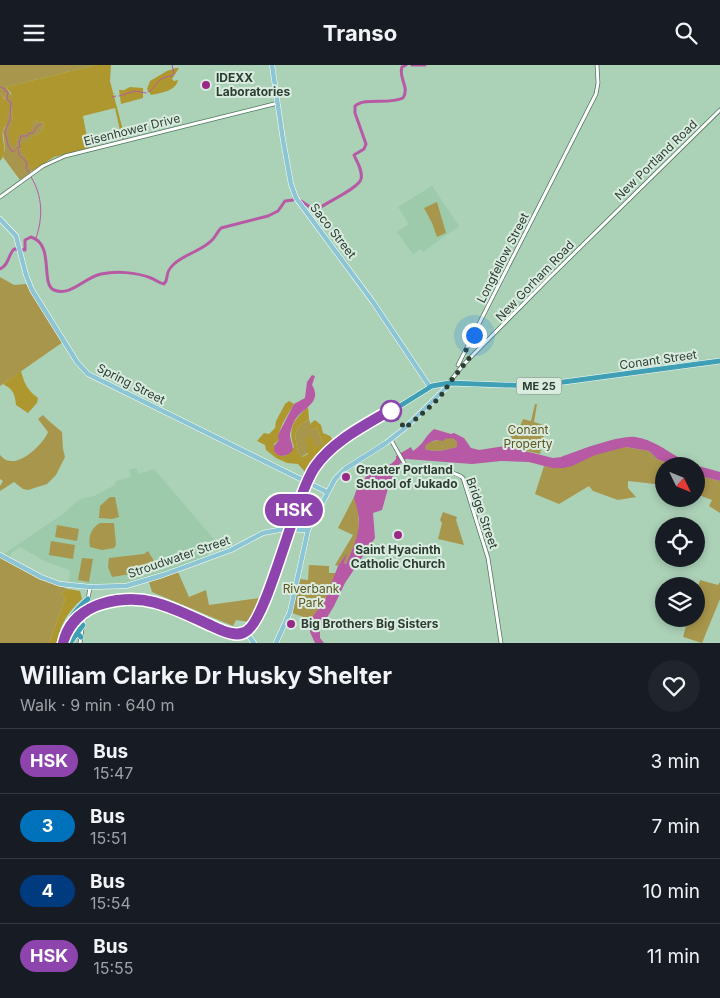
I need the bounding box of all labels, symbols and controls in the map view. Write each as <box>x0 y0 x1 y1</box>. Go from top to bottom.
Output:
icon: menu <box>20 19 48 47</box>
icon: search <box>672 19 700 47</box>
text: Transo <box>323 20 397 46</box>
place label: IDEXX Laboratories <box>216 70 290 99</box>
marker: IDEXX Laboratories <box>200 79 212 91</box>
street label: Eisenhower Drive <box>82 110 182 149</box>
street label: New Portland Road <box>611 116 700 203</box>
street label: Saco Street <box>307 200 360 261</box>
street label: Longfellow Street <box>473 210 532 305</box>
street label: New Gorham Road <box>492 237 577 324</box>
your location <box>462 323 487 348</box>
street label: Conant Street <box>618 347 698 372</box>
street label: Spring Street <box>95 360 168 407</box>
road number: ME 25 <box>516 377 562 395</box>
unlabelled marker <box>380 400 402 422</box>
park label: Conant Property <box>503 422 553 451</box>
north arrow <box>655 457 705 507</box>
map controls <box>655 457 705 627</box>
place label: Greater Portland School of Jukado <box>356 462 458 491</box>
marker: Greater Portland School of Jukado <box>340 471 352 483</box>
street label: Bridge Street <box>463 475 502 551</box>
line badge: HSK <box>265 494 323 526</box>
text: HSK <box>275 499 313 520</box>
button: locate <box>655 517 705 567</box>
marker: Saint Hyacinth Catholic Church <box>392 529 404 541</box>
street label: Stroudwater Street <box>126 532 232 581</box>
place label: Saint Hyacinth Catholic Church <box>351 542 445 571</box>
button: layers <box>655 577 705 627</box>
park label: Riverbank Park <box>283 581 340 610</box>
place label: Big Brothers Big Sisters <box>301 616 439 631</box>
marker: Big Brothers Big Sisters <box>285 618 297 630</box>
button: heart <box>648 660 700 712</box>
text: William Clarke Dr Husky Shelter <box>20 661 392 690</box>
text: Walk · 9 min · 640 m <box>20 695 174 715</box>
text: Bus <box>93 740 128 763</box>
text: HSK <box>30 750 68 771</box>
text: 3 min <box>650 750 700 773</box>
text: 15:47 <box>93 763 133 783</box>
text: Bus <box>90 805 125 828</box>
text: 3 <box>42 815 53 836</box>
text: 7 min <box>651 815 700 838</box>
text: 15:51 <box>90 828 127 848</box>
text: Bus <box>90 870 125 893</box>
text: 4 <box>41 880 54 901</box>
text: 10 min <box>642 880 700 903</box>
text: 15:54 <box>90 893 131 913</box>
text: Bus <box>93 935 128 958</box>
text: HSK <box>30 945 68 966</box>
text: 11 min <box>647 945 700 968</box>
text: 15:55 <box>93 958 133 978</box>

